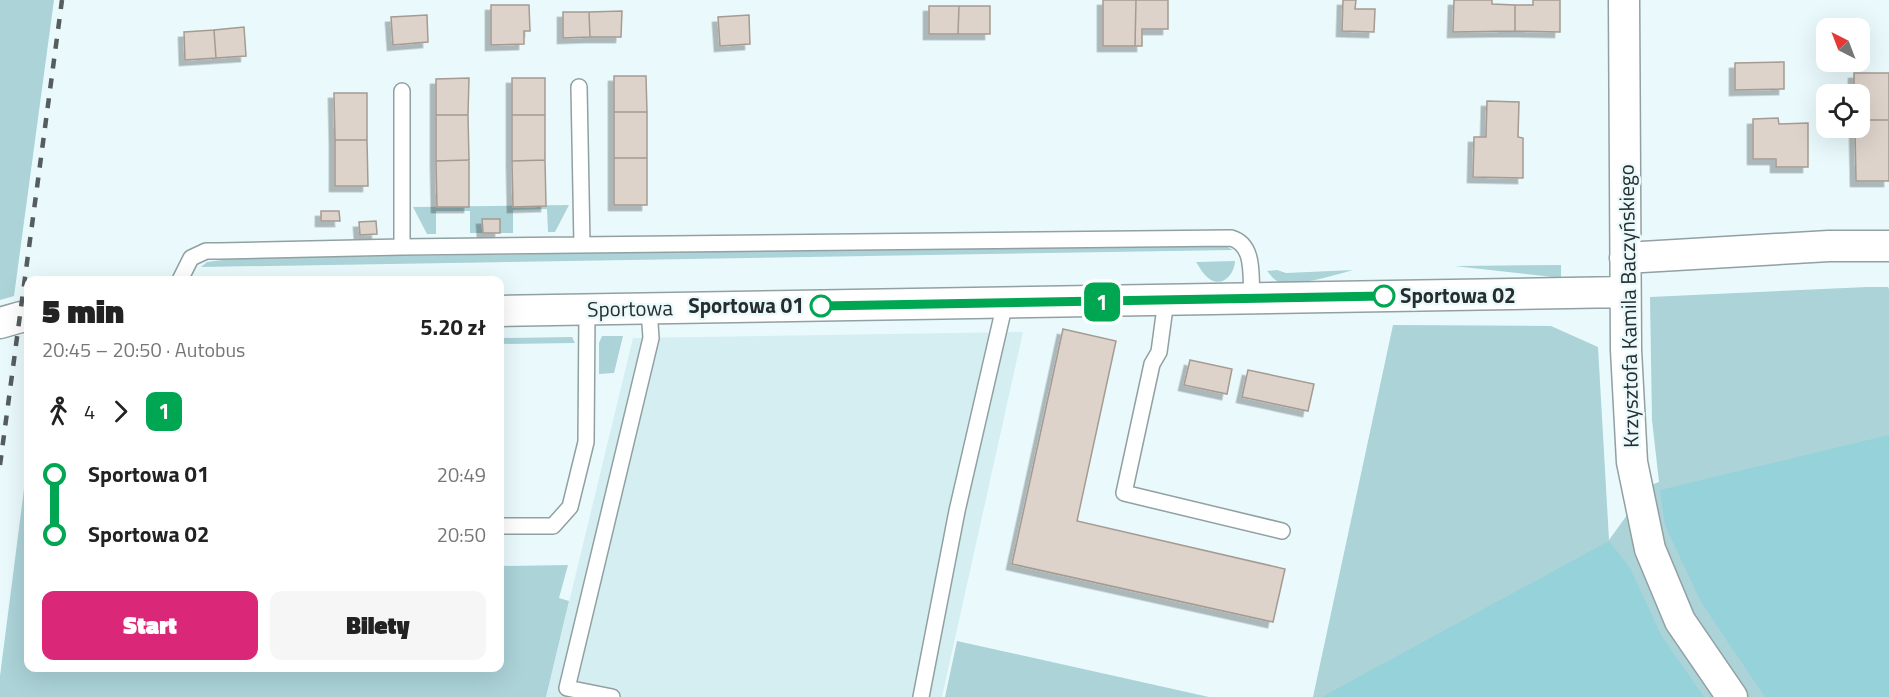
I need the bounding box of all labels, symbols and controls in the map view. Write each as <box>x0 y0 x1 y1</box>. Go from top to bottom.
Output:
north arrow <box>1816 18 1870 72</box>
map controls <box>1816 18 1870 138</box>
button: locate <box>1816 84 1870 138</box>
street label: Krzysztofa Kamila Baczyńskiego <box>1610 164 1646 448</box>
place label: Sportowa 02 <box>1400 279 1516 311</box>
line badge: 1 <box>1082 282 1122 322</box>
marker: Sportowa 02 <box>1373 285 1395 307</box>
text: 5 min <box>42 286 124 336</box>
text: 1 <box>1096 286 1108 318</box>
place label: Sportowa 01 <box>688 289 804 321</box>
street label: Sportowa <box>587 291 674 325</box>
marker: Sportowa 01 <box>810 295 832 317</box>
text: 5.20 zł <box>420 310 486 344</box>
text: 20:45 – 20:50 · Autobus <box>42 334 245 365</box>
icon: walk <box>42 395 75 428</box>
icon: forward <box>104 395 137 428</box>
text: 1 <box>158 395 170 427</box>
text: 4 <box>84 396 95 427</box>
text: Sportowa 01 <box>88 457 209 491</box>
text: 20:49 <box>437 459 486 490</box>
text: Sportowa 02 <box>88 517 209 551</box>
text: 20:50 <box>437 519 486 550</box>
button: Start <box>42 591 258 660</box>
button: Bilety <box>270 591 486 660</box>

